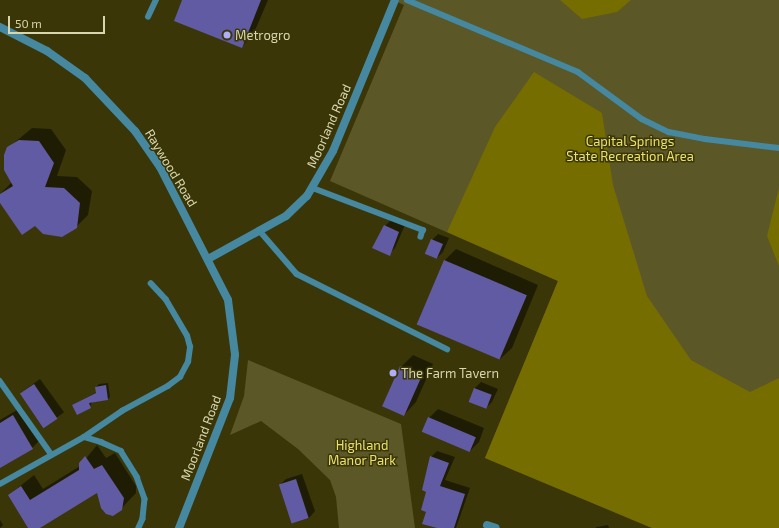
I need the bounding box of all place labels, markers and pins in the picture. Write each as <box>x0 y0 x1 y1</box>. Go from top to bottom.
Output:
place label: Metrogro <box>235 27 290 43</box>
marker: Metrogro <box>222 30 232 40</box>
place label: The Farm Tavern <box>401 365 499 381</box>
marker: The Farm Tavern <box>388 368 398 378</box>

